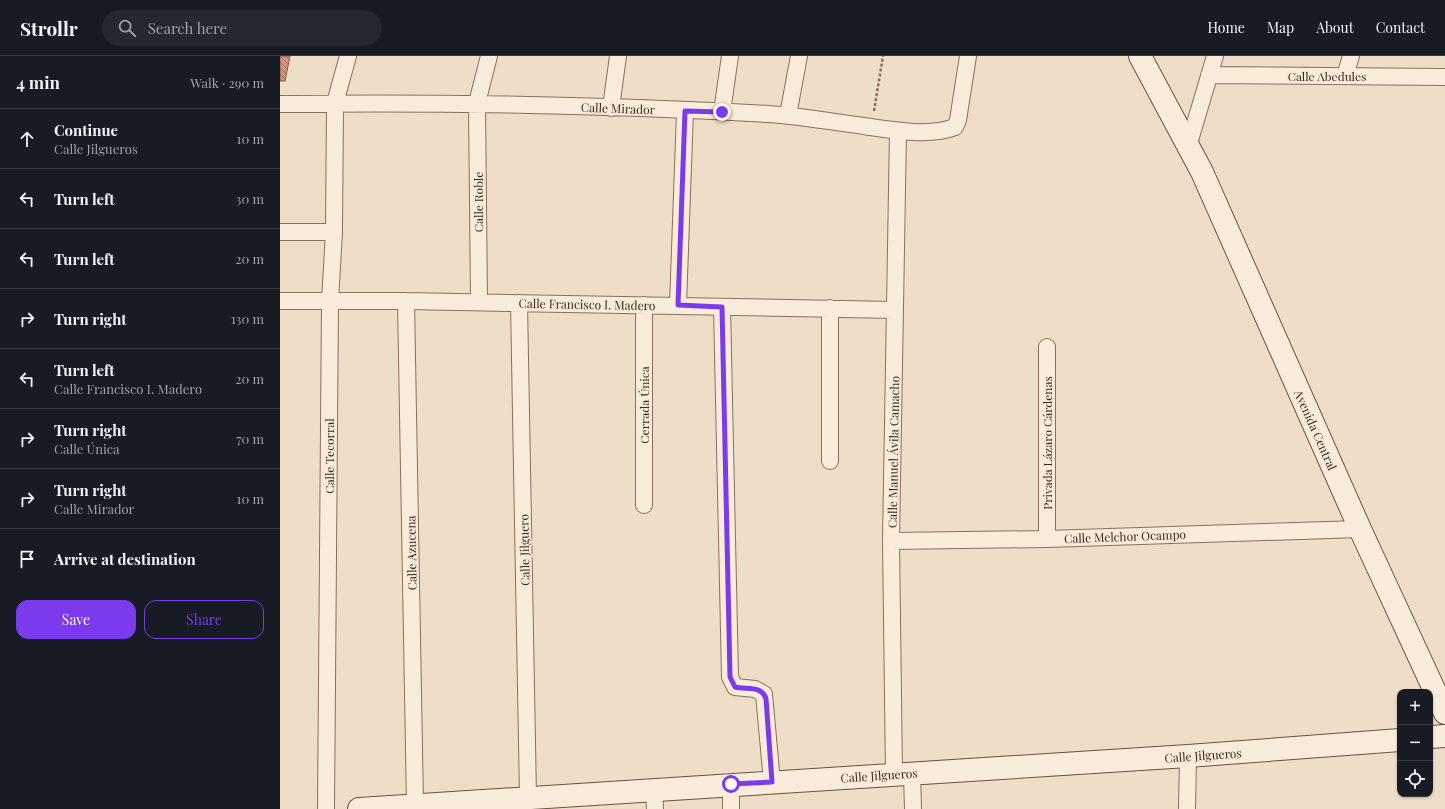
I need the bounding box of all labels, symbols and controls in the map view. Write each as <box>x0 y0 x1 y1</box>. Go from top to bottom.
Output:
search box <box>102 10 382 46</box>
text: Strollr <box>20 15 78 41</box>
icon: search <box>116 17 138 39</box>
text: Search here <box>148 18 227 38</box>
text: Home <box>1207 18 1245 37</box>
text: Map <box>1267 18 1294 37</box>
text: About <box>1316 18 1354 37</box>
text: Contact <box>1376 18 1425 37</box>
street label: Calle Abedules <box>1288 68 1366 84</box>
text: 4 min <box>16 71 60 93</box>
text: Walk · 290 m <box>190 74 264 91</box>
street label: Calle Mirador <box>581 99 656 117</box>
route end <box>713 103 731 121</box>
text: Continue <box>54 120 118 140</box>
icon: ahead <box>16 128 38 150</box>
text: 10 m <box>237 130 264 147</box>
text: Calle Jilgueros <box>54 140 138 157</box>
street label: Calle Roble <box>470 172 486 232</box>
icon: left <box>16 188 38 210</box>
text: Turn left <box>54 189 115 209</box>
text: 30 m <box>236 190 264 207</box>
icon: left <box>16 248 38 270</box>
text: Turn left <box>54 249 115 269</box>
text: 20 m <box>235 250 264 267</box>
street label: Calle Francisco I. Madero <box>519 295 656 313</box>
icon: right <box>16 308 38 330</box>
text: Turn right <box>54 309 127 329</box>
text: 130 m <box>231 310 264 327</box>
text: Turn left <box>54 360 115 380</box>
street label: Cerrada Única <box>636 366 652 444</box>
icon: left <box>16 368 38 390</box>
text: 20 m <box>235 370 264 387</box>
street label: Calle Manuel Ávila Camacho <box>884 375 902 528</box>
street label: Privada Lázaro Cárdenas <box>1039 376 1055 510</box>
text: Calle Francisco I. Madero <box>54 380 202 397</box>
street label: Avenida Central <box>1291 386 1341 473</box>
street label: Calle Tecorral <box>321 418 337 494</box>
text: Turn right <box>54 420 127 440</box>
icon: right <box>16 428 38 450</box>
text: 70 m <box>236 430 264 447</box>
text: Calle Única <box>54 440 120 457</box>
text: Turn right <box>54 480 127 500</box>
icon: right <box>16 488 38 510</box>
text: 10 m <box>237 490 264 507</box>
text: Calle Mirador <box>54 500 134 517</box>
street label: Calle Jilguero <box>515 514 533 586</box>
street label: Calle Azucena <box>402 515 420 591</box>
street label: Calle Melchor Ocampo <box>1064 526 1187 546</box>
icon: arrive <box>16 548 38 570</box>
text: Arrive at destination <box>54 549 196 569</box>
button: Save <box>16 600 136 639</box>
button: Share <box>144 600 264 639</box>
map controls <box>1397 689 1433 797</box>
button: + <box>1397 689 1433 725</box>
button: − <box>1397 725 1433 761</box>
street label: Calle Jilgueros <box>1164 744 1242 766</box>
button: locate <box>1397 761 1433 797</box>
street label: Calle Jilgueros <box>840 764 918 786</box>
route start <box>722 775 740 793</box>

